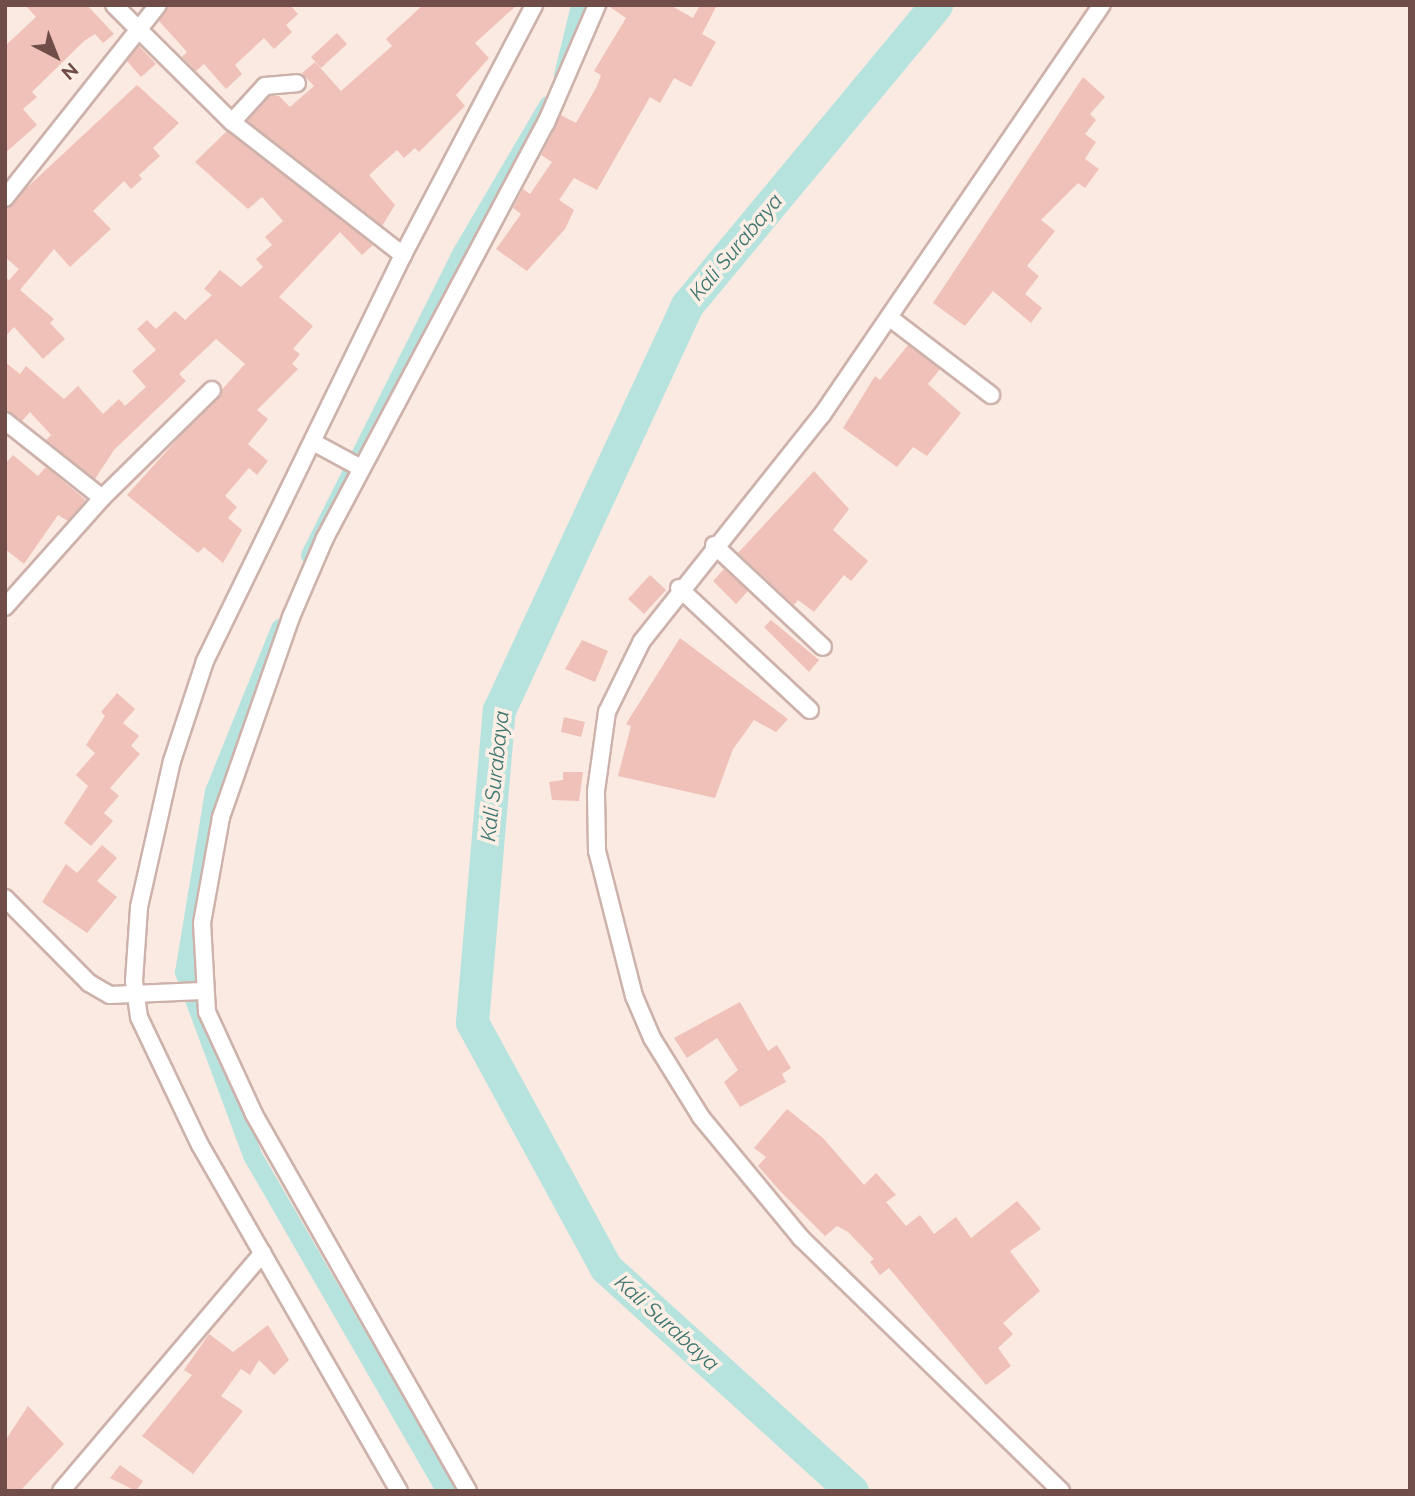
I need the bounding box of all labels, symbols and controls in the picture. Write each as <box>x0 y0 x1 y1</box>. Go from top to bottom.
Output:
north arrow <box>21 21 91 91</box>
text: N <box>57 59 83 85</box>
water label: Kali Surabaya <box>684 189 788 305</box>
water label: Kali Surabaya <box>476 709 514 843</box>
water label: Kali Surabaya <box>610 1270 724 1376</box>

